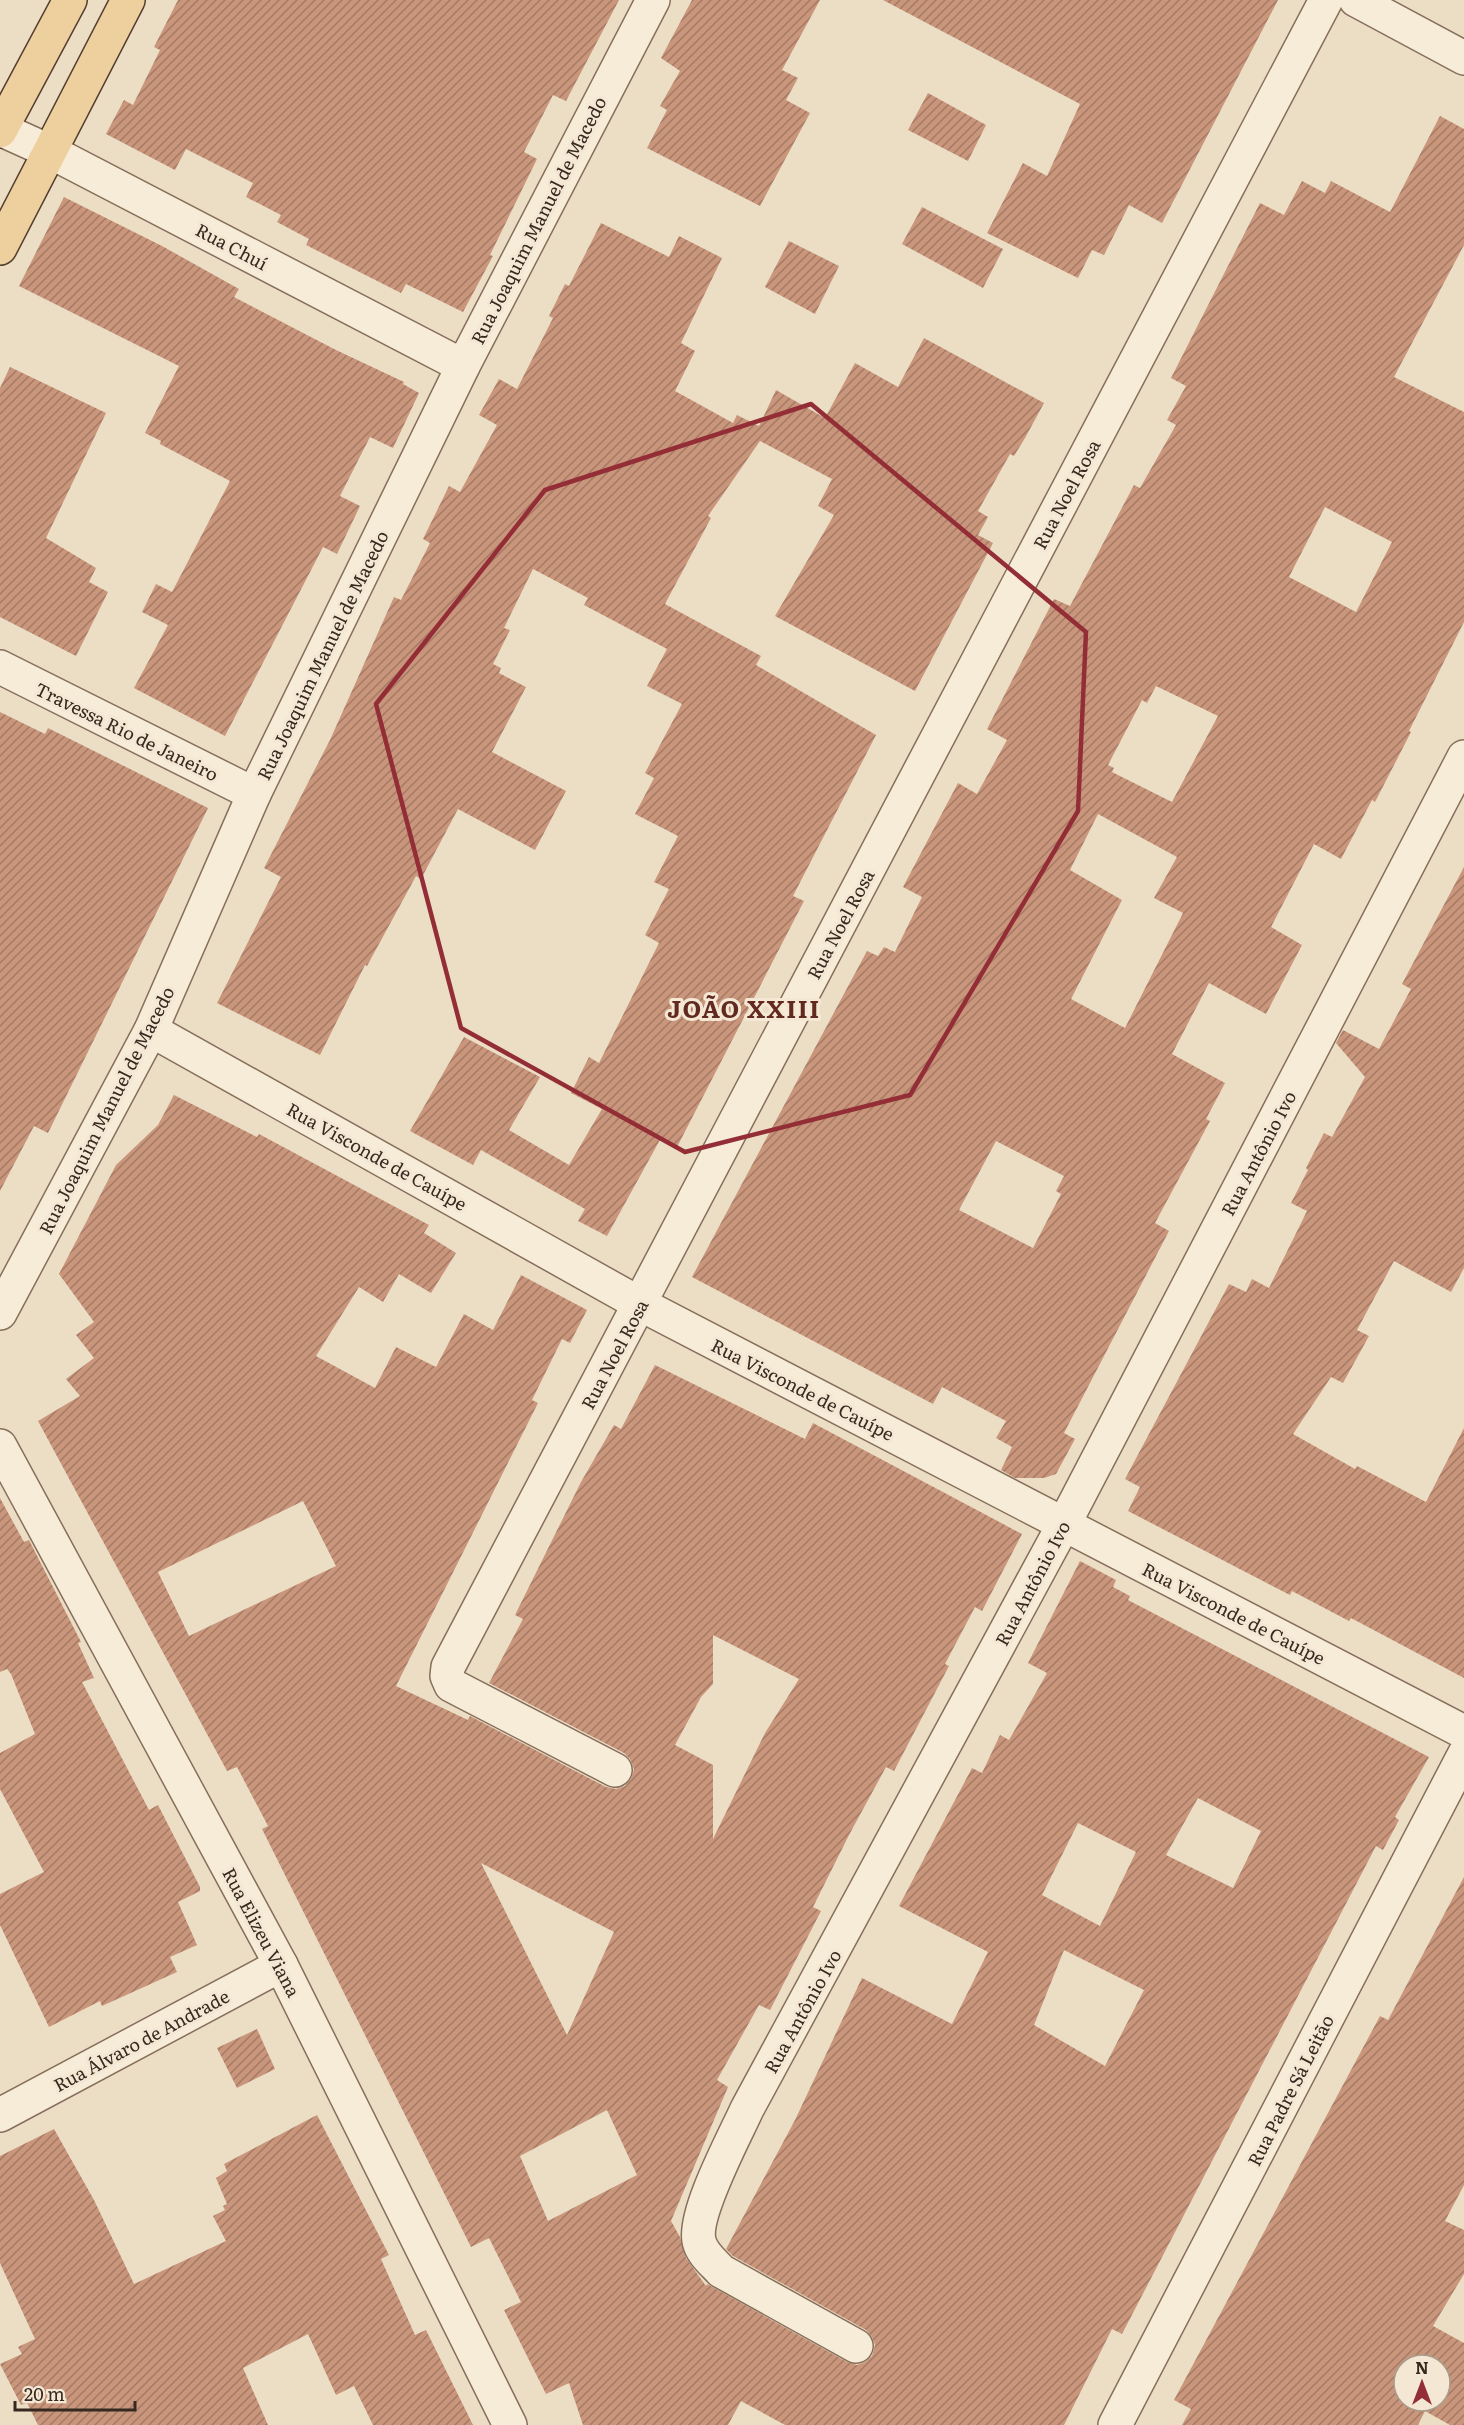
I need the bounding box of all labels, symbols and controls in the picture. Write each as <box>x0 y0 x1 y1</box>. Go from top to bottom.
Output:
street label: Rua Joaquim Manuel de Macedo <box>464 91 612 349</box>
street label: Rua Chuí <box>191 216 273 276</box>
street label: Rua Noel Rosa <box>1026 434 1106 554</box>
street label: Rua Joaquim Manuel de Macedo <box>250 526 394 784</box>
street label: Travessa Rio de Janeiro <box>31 675 223 787</box>
street label: Rua Noel Rosa <box>800 864 880 984</box>
street label: Rua Joaquim Manuel de Macedo <box>32 981 180 1239</box>
district label: JOÃO XXIII <box>667 990 821 1025</box>
street label: Rua Antônio Ivo <box>1214 1086 1302 1220</box>
street label: Rua Visconde de Cauípe <box>282 1095 472 1217</box>
street label: Rua Noel Rosa <box>574 1294 654 1414</box>
street label: Rua Visconde de Cauípe <box>707 1331 899 1447</box>
street label: Rua Antônio Ivo <box>988 1516 1076 1650</box>
street label: Rua Visconde de Cauípe <box>1138 1555 1330 1671</box>
street label: Rua Elizeu Viana <box>216 1862 308 2002</box>
street label: Rua Antônio Ivo <box>757 1944 847 2078</box>
street label: Rua Álvaro de Andrade <box>48 1982 234 2098</box>
street label: Rua Padre Sá Leitão <box>1240 2009 1340 2171</box>
north arrow <box>1392 2353 1452 2413</box>
text: N <box>1415 2355 1429 2379</box>
scale bar <box>15 2374 135 2412</box>
text: 20 m <box>24 2380 65 2407</box>

